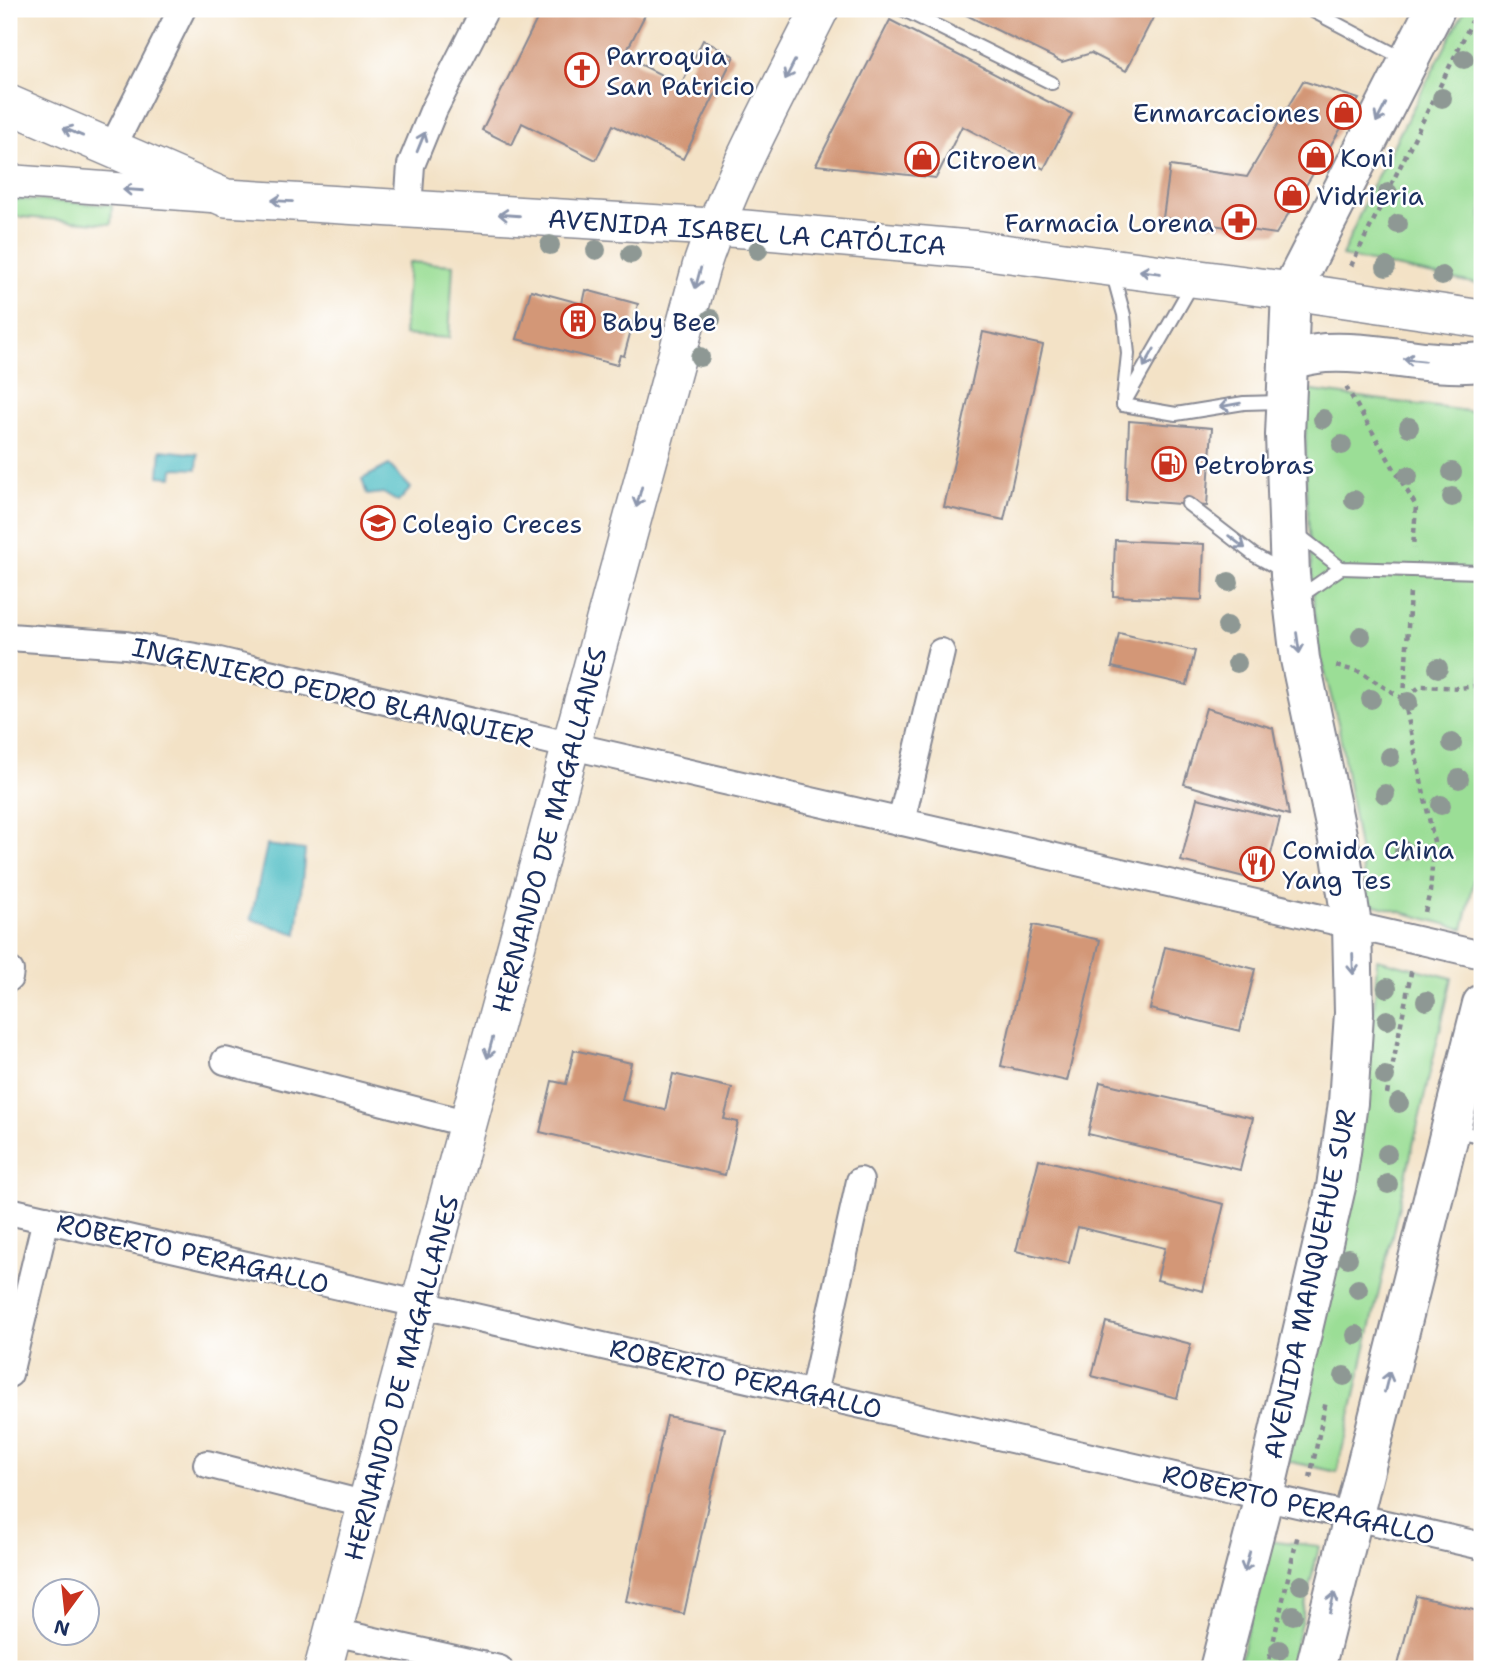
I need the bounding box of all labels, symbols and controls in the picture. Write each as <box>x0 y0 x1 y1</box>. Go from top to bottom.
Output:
place label: Parroquia San Patricio <box>606 38 755 103</box>
church icon: Parroquia San Patricio <box>563 51 601 89</box>
one-way arrow <box>782 59 796 80</box>
shop icon: Enmarcaciones <box>1325 93 1363 131</box>
place label: Enmarcaciones <box>1133 95 1320 130</box>
one-way arrow <box>1374 102 1388 123</box>
one-way arrow <box>63 125 85 138</box>
one-way arrow <box>415 132 428 153</box>
shop icon: Koni <box>1297 138 1335 176</box>
shop icon: Citroen <box>903 140 941 178</box>
place label: Koni <box>1340 140 1394 175</box>
place label: Citroen <box>946 142 1037 177</box>
shop icon: Vidrieria <box>1273 176 1311 214</box>
place label: Vidrieria <box>1316 178 1424 213</box>
one-way arrow <box>123 183 145 196</box>
one-way arrow <box>271 194 294 207</box>
street label: AVENIDA ISABEL LA CATÓLICA <box>547 201 947 263</box>
pharmacy icon: Farmacia Lorena <box>1220 203 1258 241</box>
place label: Farmacia Lorena <box>1004 205 1214 240</box>
one-way arrow <box>498 208 521 221</box>
one-way arrow <box>1139 265 1162 278</box>
one-way arrow <box>691 266 704 288</box>
building icon: Baby Bee <box>559 302 597 340</box>
place label: Baby Bee <box>602 304 717 339</box>
one-way arrow <box>1142 348 1156 368</box>
one-way arrow <box>1403 353 1426 366</box>
one-way arrow <box>1219 399 1242 412</box>
fuel station icon: Petrobras <box>1150 445 1188 483</box>
place label: Petrobras <box>1194 447 1315 482</box>
one-way arrow <box>632 485 645 508</box>
school or university icon: Colegio Creces <box>359 504 397 542</box>
place label: Colegio Creces <box>402 506 582 541</box>
one-way arrow <box>1228 535 1246 550</box>
street label: INGENIERO PEDRO BLANQUIER <box>129 629 537 755</box>
one-way arrow <box>1292 632 1305 654</box>
street label: HERNANDO DE MAGALLANES <box>483 643 615 1017</box>
place label: Comida China Yang Tes <box>1282 832 1454 897</box>
restaurant icon: Comida China Yang Tes <box>1238 845 1276 883</box>
one-way arrow <box>1346 952 1360 975</box>
one-way arrow <box>482 1037 495 1059</box>
street label: AVENIDA MANQUEHUE SUR <box>1255 1106 1363 1462</box>
street label: HERNANDO DE MAGALLANES <box>335 1191 467 1565</box>
street label: ROBERTO PERAGALLO <box>53 1205 333 1301</box>
street label: ROBERTO PERAGALLO <box>606 1330 886 1426</box>
one-way arrow <box>1381 1372 1394 1394</box>
street label: ROBERTO PERAGALLO <box>1159 1456 1439 1552</box>
one-way arrow <box>1240 1550 1253 1573</box>
north arrow <box>32 1576 102 1646</box>
one-way arrow <box>1326 1592 1339 1615</box>
text: N <box>51 1614 72 1642</box>

